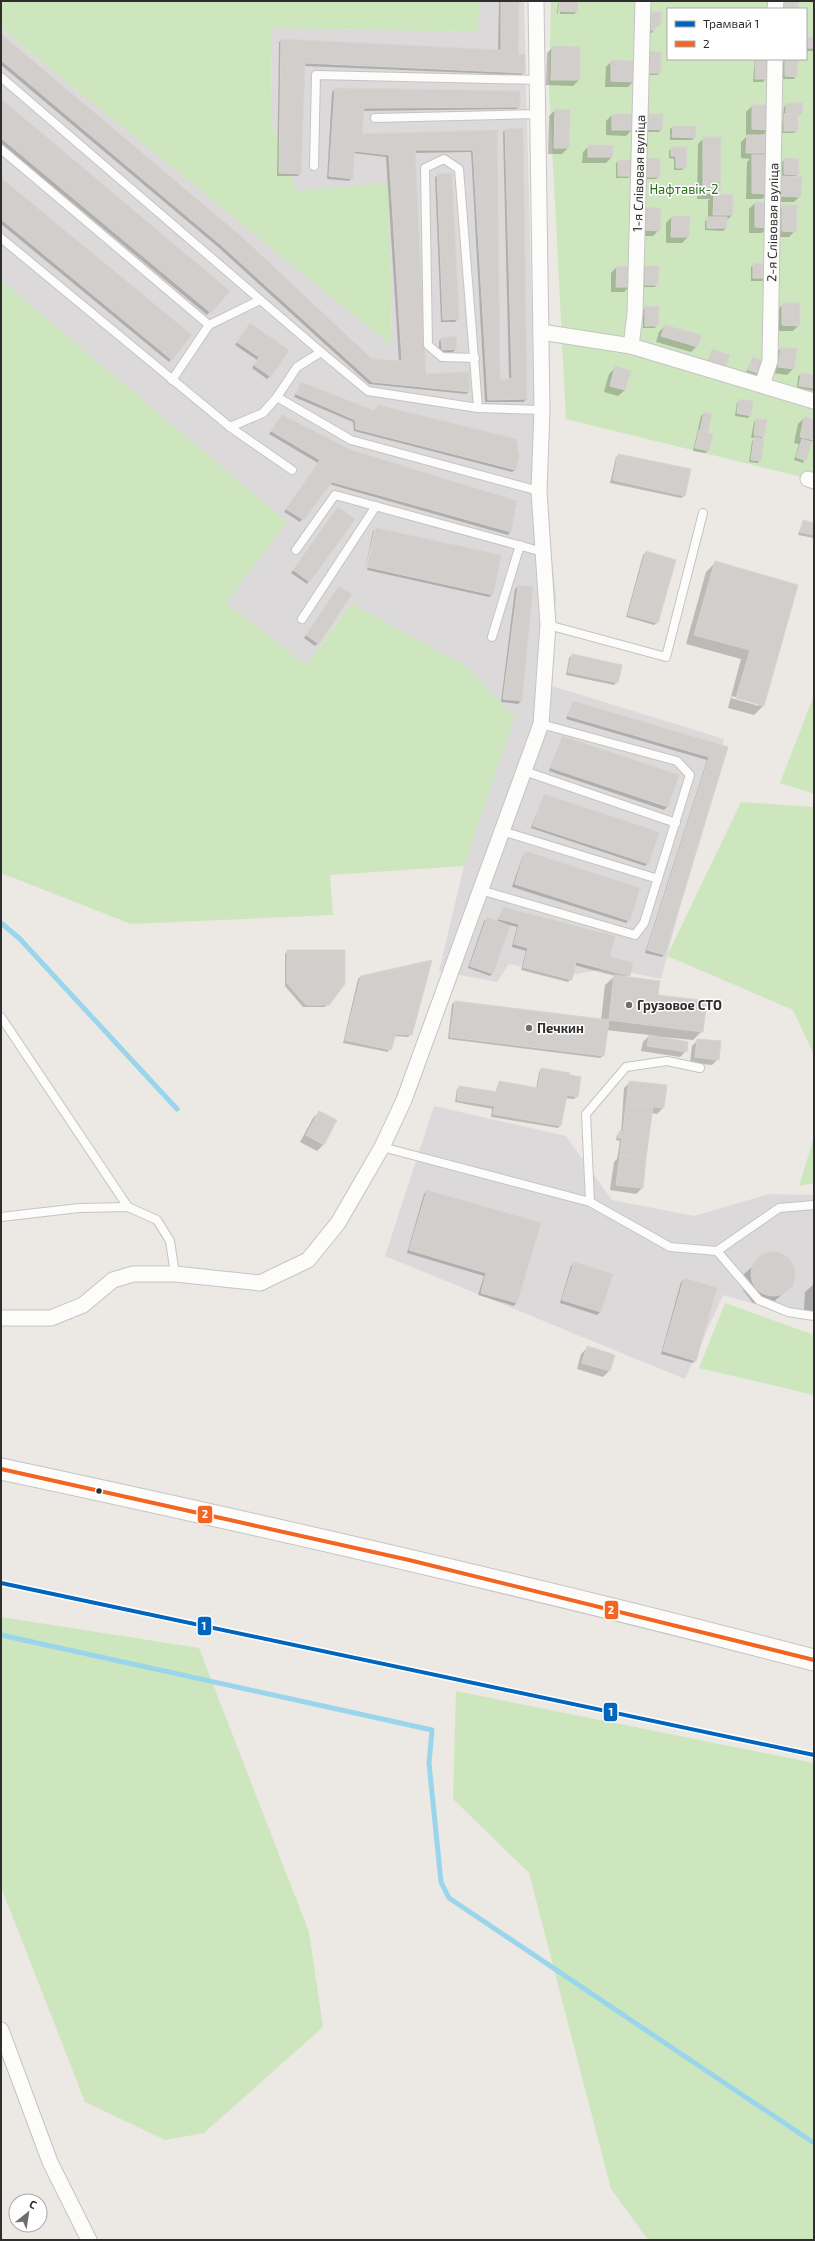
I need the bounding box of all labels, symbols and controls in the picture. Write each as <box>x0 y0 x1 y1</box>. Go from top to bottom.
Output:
legend <box>667 8 807 60</box>
text: Трамвай 1 <box>703 16 759 30</box>
text: 2 <box>703 36 710 50</box>
street label: 1-я Слівовая вуліца <box>629 115 648 232</box>
street label: 2-я Слівовая вуліца <box>763 163 781 282</box>
park label: Нафтавік-2 <box>649 181 719 197</box>
place label: Грузовое СТО <box>637 997 722 1013</box>
marker: Грузовое СТО <box>624 1000 634 1010</box>
place label: Печкин <box>537 1020 584 1036</box>
marker: Печкин <box>524 1023 534 1033</box>
unlabelled marker <box>94 1486 104 1496</box>
line badge: 2 <box>197 1505 213 1524</box>
text: 2 <box>202 1507 208 1520</box>
line badge: 2 <box>604 1600 619 1620</box>
text: 2 <box>608 1603 614 1616</box>
line badge: 1 <box>197 1616 212 1636</box>
text: 1 <box>202 1619 206 1632</box>
line badge: 1 <box>603 1702 618 1722</box>
text: 1 <box>609 1705 613 1718</box>
north arrow <box>8 2193 48 2233</box>
text: С <box>27 2197 40 2211</box>

